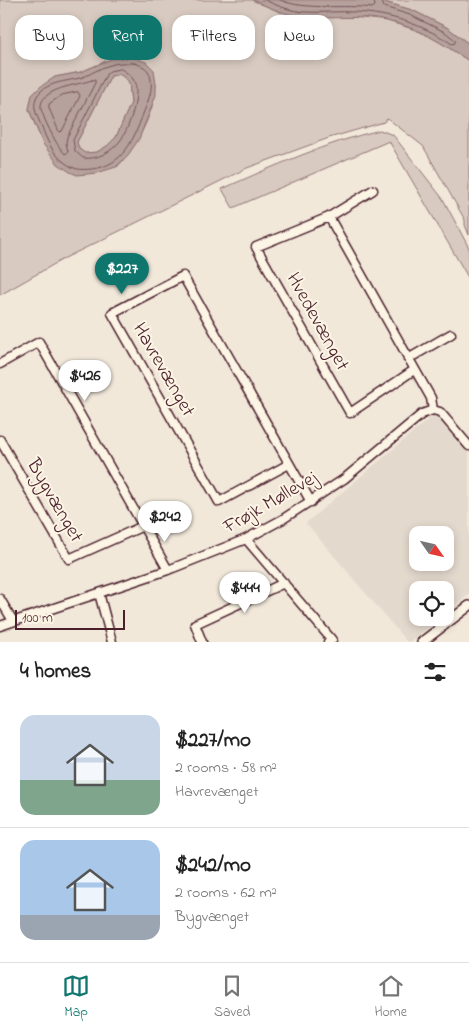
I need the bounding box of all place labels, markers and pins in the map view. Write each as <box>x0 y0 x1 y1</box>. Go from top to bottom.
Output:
pin: $227 <box>92 252 152 295</box>
pin: $426 <box>55 360 115 402</box>
pin: $242 <box>135 500 195 543</box>
pin: $444 <box>215 572 275 614</box>

